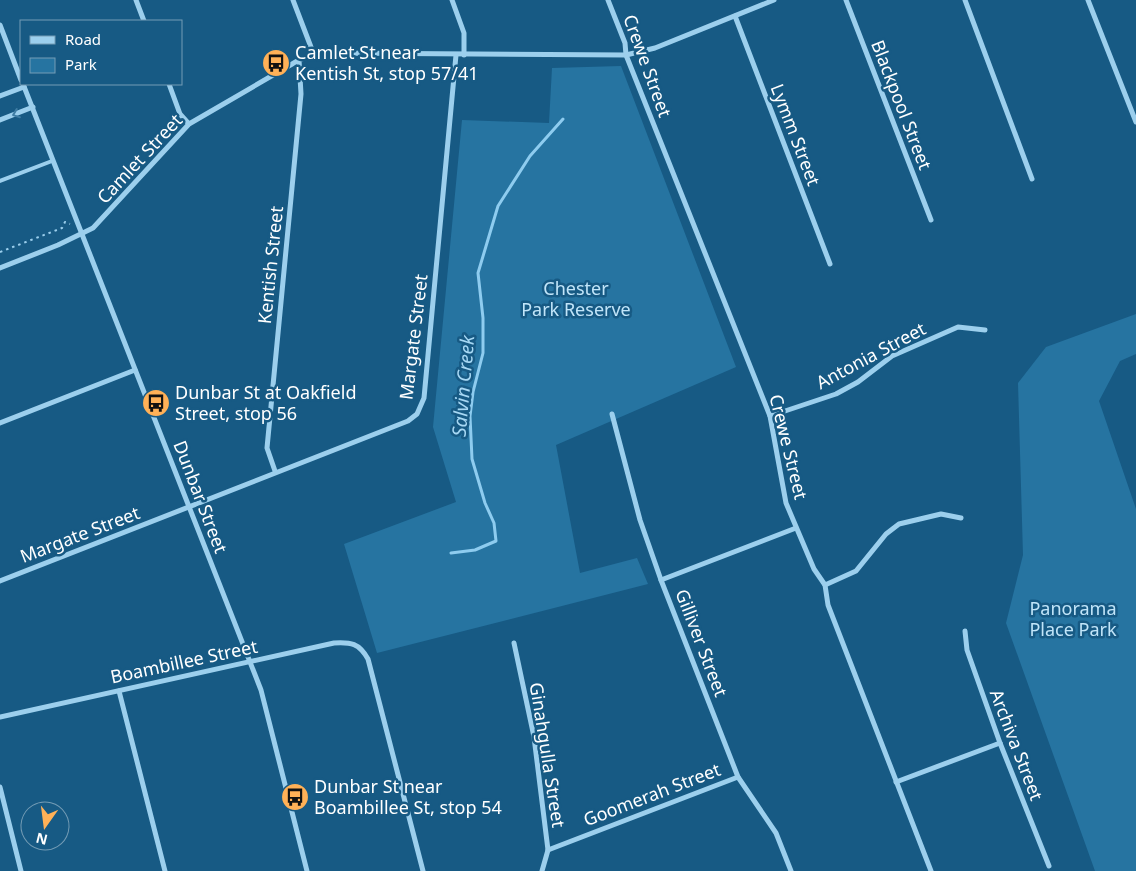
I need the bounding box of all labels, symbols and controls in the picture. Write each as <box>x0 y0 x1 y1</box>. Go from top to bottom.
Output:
street label: Crewe Street <box>618 11 678 121</box>
legend <box>20 20 182 85</box>
text: Road <box>65 29 101 49</box>
street label: Blackpool Street <box>866 36 938 173</box>
place label: Camlet St near Kentish St, stop 57/41 <box>295 40 479 85</box>
bus stop icon: Camlet St near Kentish St, stop 57/41 <box>261 48 291 78</box>
text: Park <box>65 54 97 74</box>
street label: Lymm Street <box>766 80 827 189</box>
one-way arrow <box>12 108 21 118</box>
street label: Camlet Street <box>91 108 187 208</box>
street label: Kentish Street <box>252 204 288 325</box>
street label: Margate Street <box>393 272 433 401</box>
park label: Chester Park Reserve <box>521 276 631 321</box>
street label: Antonia Street <box>812 316 930 394</box>
water label: Salvin Creek <box>446 334 480 438</box>
place label: Dunbar St at Oakfield Street, stop 56 <box>175 380 356 425</box>
bus stop icon: Dunbar St at Oakfield Street, stop 56 <box>141 388 171 418</box>
street label: Crewe Street <box>764 392 814 502</box>
street label: Dunbar Street <box>168 437 234 557</box>
street label: Margate Street <box>16 500 143 568</box>
street label: Gilliver Street <box>670 585 734 700</box>
park label: Panorama Place Park <box>1029 596 1117 641</box>
street label: Boambillee Street <box>108 634 260 688</box>
street label: Ginahgulla Street <box>525 681 571 830</box>
street label: Archiva Street <box>985 686 1049 804</box>
street label: Goomerah Street <box>580 757 724 831</box>
place label: Dunbar St near Boambillee St, stop 54 <box>314 774 502 819</box>
bus stop icon: Dunbar St near Boambillee St, stop 54 <box>280 782 310 812</box>
north arrow <box>20 801 70 851</box>
text: N <box>34 829 50 850</box>

